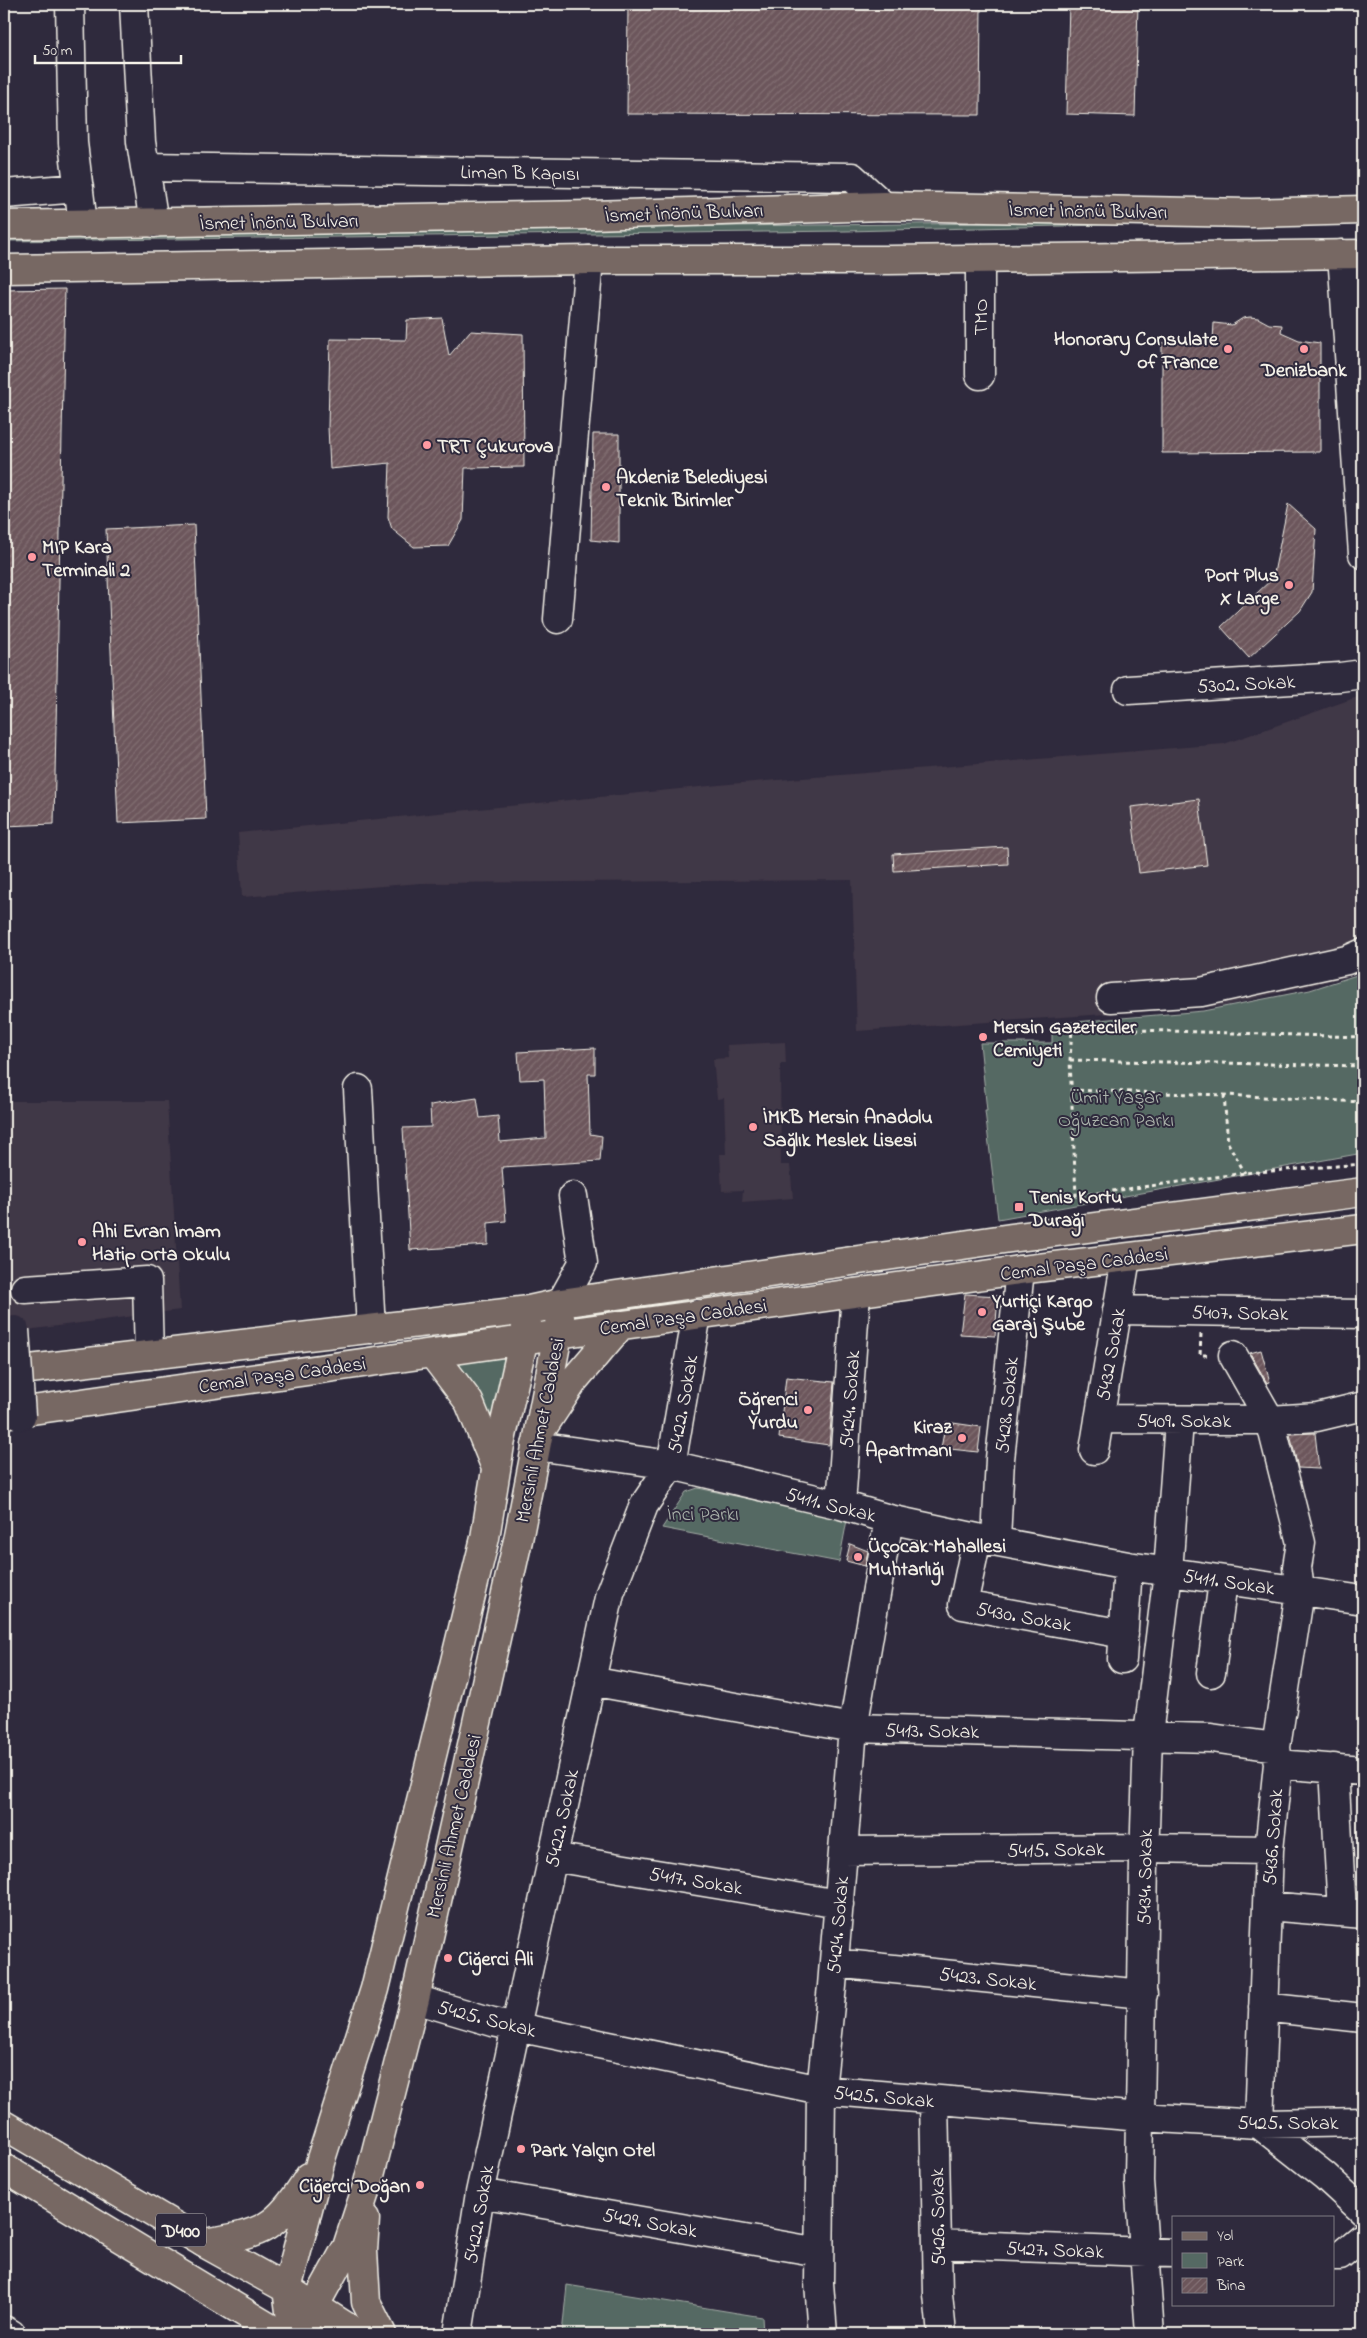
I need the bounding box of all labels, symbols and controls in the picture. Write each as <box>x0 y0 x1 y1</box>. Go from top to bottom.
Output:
scale bar <box>35 32 181 64</box>
text: 50 m <box>42 40 73 62</box>
street label: Liman B Kapısı <box>460 159 580 190</box>
street label: İsmet İnönü Bulvarı <box>604 197 764 232</box>
street label: İsmet İnönü Bulvarı <box>1008 197 1168 228</box>
street label: İsmet İnönü Bulvarı <box>199 208 359 239</box>
street label: TMO <box>968 299 997 335</box>
place label: Honorary Consulate of France <box>1054 326 1219 378</box>
marker: Honorary Consulate of France <box>1222 343 1234 355</box>
marker: Denizbank <box>1298 343 1310 355</box>
place label: Denizbank <box>1260 357 1348 386</box>
place label: TRT Çukurova <box>437 433 554 462</box>
marker: TRT Çukurova <box>421 439 433 451</box>
place label: Akdeniz Belediyesi Teknik Birimler <box>616 464 768 516</box>
marker: Akdeniz Belediyesi Teknik Birimler <box>600 481 612 493</box>
place label: MIP Kara Terminali 2 <box>42 534 130 586</box>
marker: MIP Kara Terminali 2 <box>26 551 38 563</box>
place label: Port Plus X Large <box>1205 562 1280 615</box>
marker: Port Plus X Large <box>1283 579 1295 591</box>
street label: 5302. Sokak <box>1196 668 1296 703</box>
place label: Mersin Gazeteciler Cemiyeti <box>993 1014 1137 1067</box>
marker: Mersin Gazeteciler Cemiyeti <box>977 1031 989 1043</box>
park label: Ümit Yaşar Oğuzcan Parkı <box>1058 1084 1174 1137</box>
place label: İMKB Mersin Anadolu Sağlık Meslek Lisesi <box>763 1104 933 1157</box>
marker: İMKB Mersin Anadolu Sağlık Meslek Lisesi <box>747 1121 759 1133</box>
place label: Tenis Kortu Durağı <box>1028 1184 1122 1237</box>
marker: Tenis Kortu Durağı <box>1013 1201 1025 1213</box>
place label: Ahi Evran İmam Hatip Orta Okulu <box>92 1218 231 1270</box>
marker: Ahi Evran İmam Hatip Orta Okulu <box>76 1236 88 1248</box>
street label: Cemal Paşa Caddesi <box>999 1241 1170 1290</box>
place label: Yurtiçi Kargo Garaj Şube <box>991 1288 1093 1340</box>
street label: Cemal Paşa Caddesi <box>598 1292 769 1345</box>
street label: 5407. Sokak <box>1191 1299 1289 1330</box>
street label: 5432 Sokak <box>1090 1305 1135 1403</box>
marker: Yurtiçi Kargo Garaj Şube <box>976 1306 988 1318</box>
street label: Mersinli Ahmet Caddesi <box>509 1335 574 1525</box>
street label: 5424. Sokak <box>834 1349 869 1449</box>
street label: Cemal Paşa Caddesi <box>197 1350 368 1403</box>
street label: 5422. Sokak <box>662 1353 707 1456</box>
street label: 5428. Sokak <box>989 1355 1028 1455</box>
place label: Öğrenci Yurdu <box>738 1386 798 1438</box>
marker: Öğrenci Yurdu <box>802 1404 814 1416</box>
street label: 5409. Sokak <box>1137 1408 1231 1437</box>
place label: Kiraz Apartmanı <box>865 1414 953 1466</box>
marker: Kiraz Apartmanı <box>956 1432 968 1444</box>
street label: 5411. Sokak <box>782 1481 879 1532</box>
park label: İnci Parkı <box>667 1501 739 1530</box>
place label: Üçocak Mahallesi Muhtarlığı <box>868 1533 1006 1586</box>
marker: Üçocak Mahallesi Muhtarlığı <box>852 1551 864 1563</box>
street label: 5411. Sokak <box>1181 1563 1277 1604</box>
street label: 5430. Sokak <box>973 1596 1074 1641</box>
street label: 5413. Sokak <box>885 1717 980 1748</box>
street label: Mersinli Ahmet Caddesi <box>420 1732 491 1921</box>
street label: 5422. Sokak <box>539 1767 588 1870</box>
street label: 5436. Sokak <box>1257 1788 1292 1886</box>
street label: 5434. Sokak <box>1131 1828 1162 1925</box>
street label: 5415. Sokak <box>1007 1836 1105 1867</box>
street label: 5417. Sokak <box>647 1861 745 1904</box>
street label: 5424. Sokak <box>821 1875 858 1975</box>
place label: Ciğerci Ali <box>458 1946 534 1976</box>
marker: Ciğerci Ali <box>442 1952 454 1964</box>
street label: 5423. Sokak <box>938 1961 1038 2000</box>
street label: 5425. Sokak <box>434 1994 539 2047</box>
street label: 5425. Sokak <box>832 2080 936 2117</box>
street label: 5425. Sokak <box>1237 2110 1339 2139</box>
place label: Park Yalçın Otel <box>531 2137 655 2166</box>
marker: Park Yalçın Otel <box>515 2143 527 2155</box>
street label: 5422. Sokak <box>458 2163 503 2266</box>
street label: 5426. Sokak <box>924 2167 955 2266</box>
place label: Ciğerci Doğan <box>299 2173 410 2203</box>
marker: Ciğerci Doğan <box>414 2179 426 2191</box>
street label: 5429. Sokak <box>600 2202 699 2247</box>
road number: D400 <box>156 2214 206 2246</box>
legend <box>1172 2216 1334 2306</box>
text: Yol <box>1217 2225 1233 2247</box>
street label: 5427. Sokak <box>1005 2235 1105 2268</box>
text: Park <box>1217 2251 1245 2273</box>
text: Bina <box>1216 2275 1245 2297</box>

